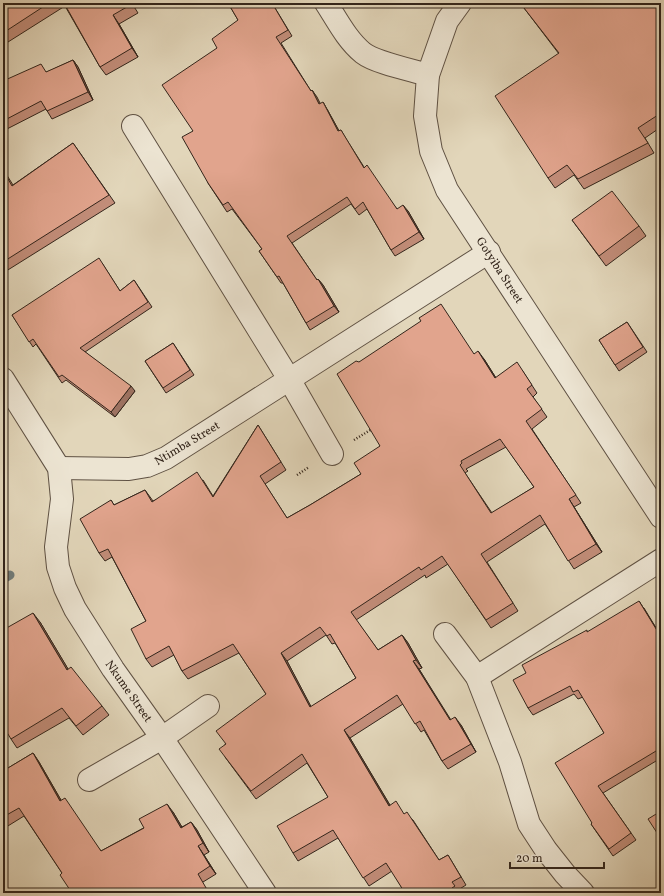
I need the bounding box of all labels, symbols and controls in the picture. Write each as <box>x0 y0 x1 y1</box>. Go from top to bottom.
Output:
street label: Gotyiba Street <box>472 234 527 307</box>
street label: Ntimba Street <box>152 418 223 470</box>
street label: Nkume Street <box>101 657 155 726</box>
scale bar <box>510 844 604 870</box>
text: 20 m <box>516 851 543 867</box>

